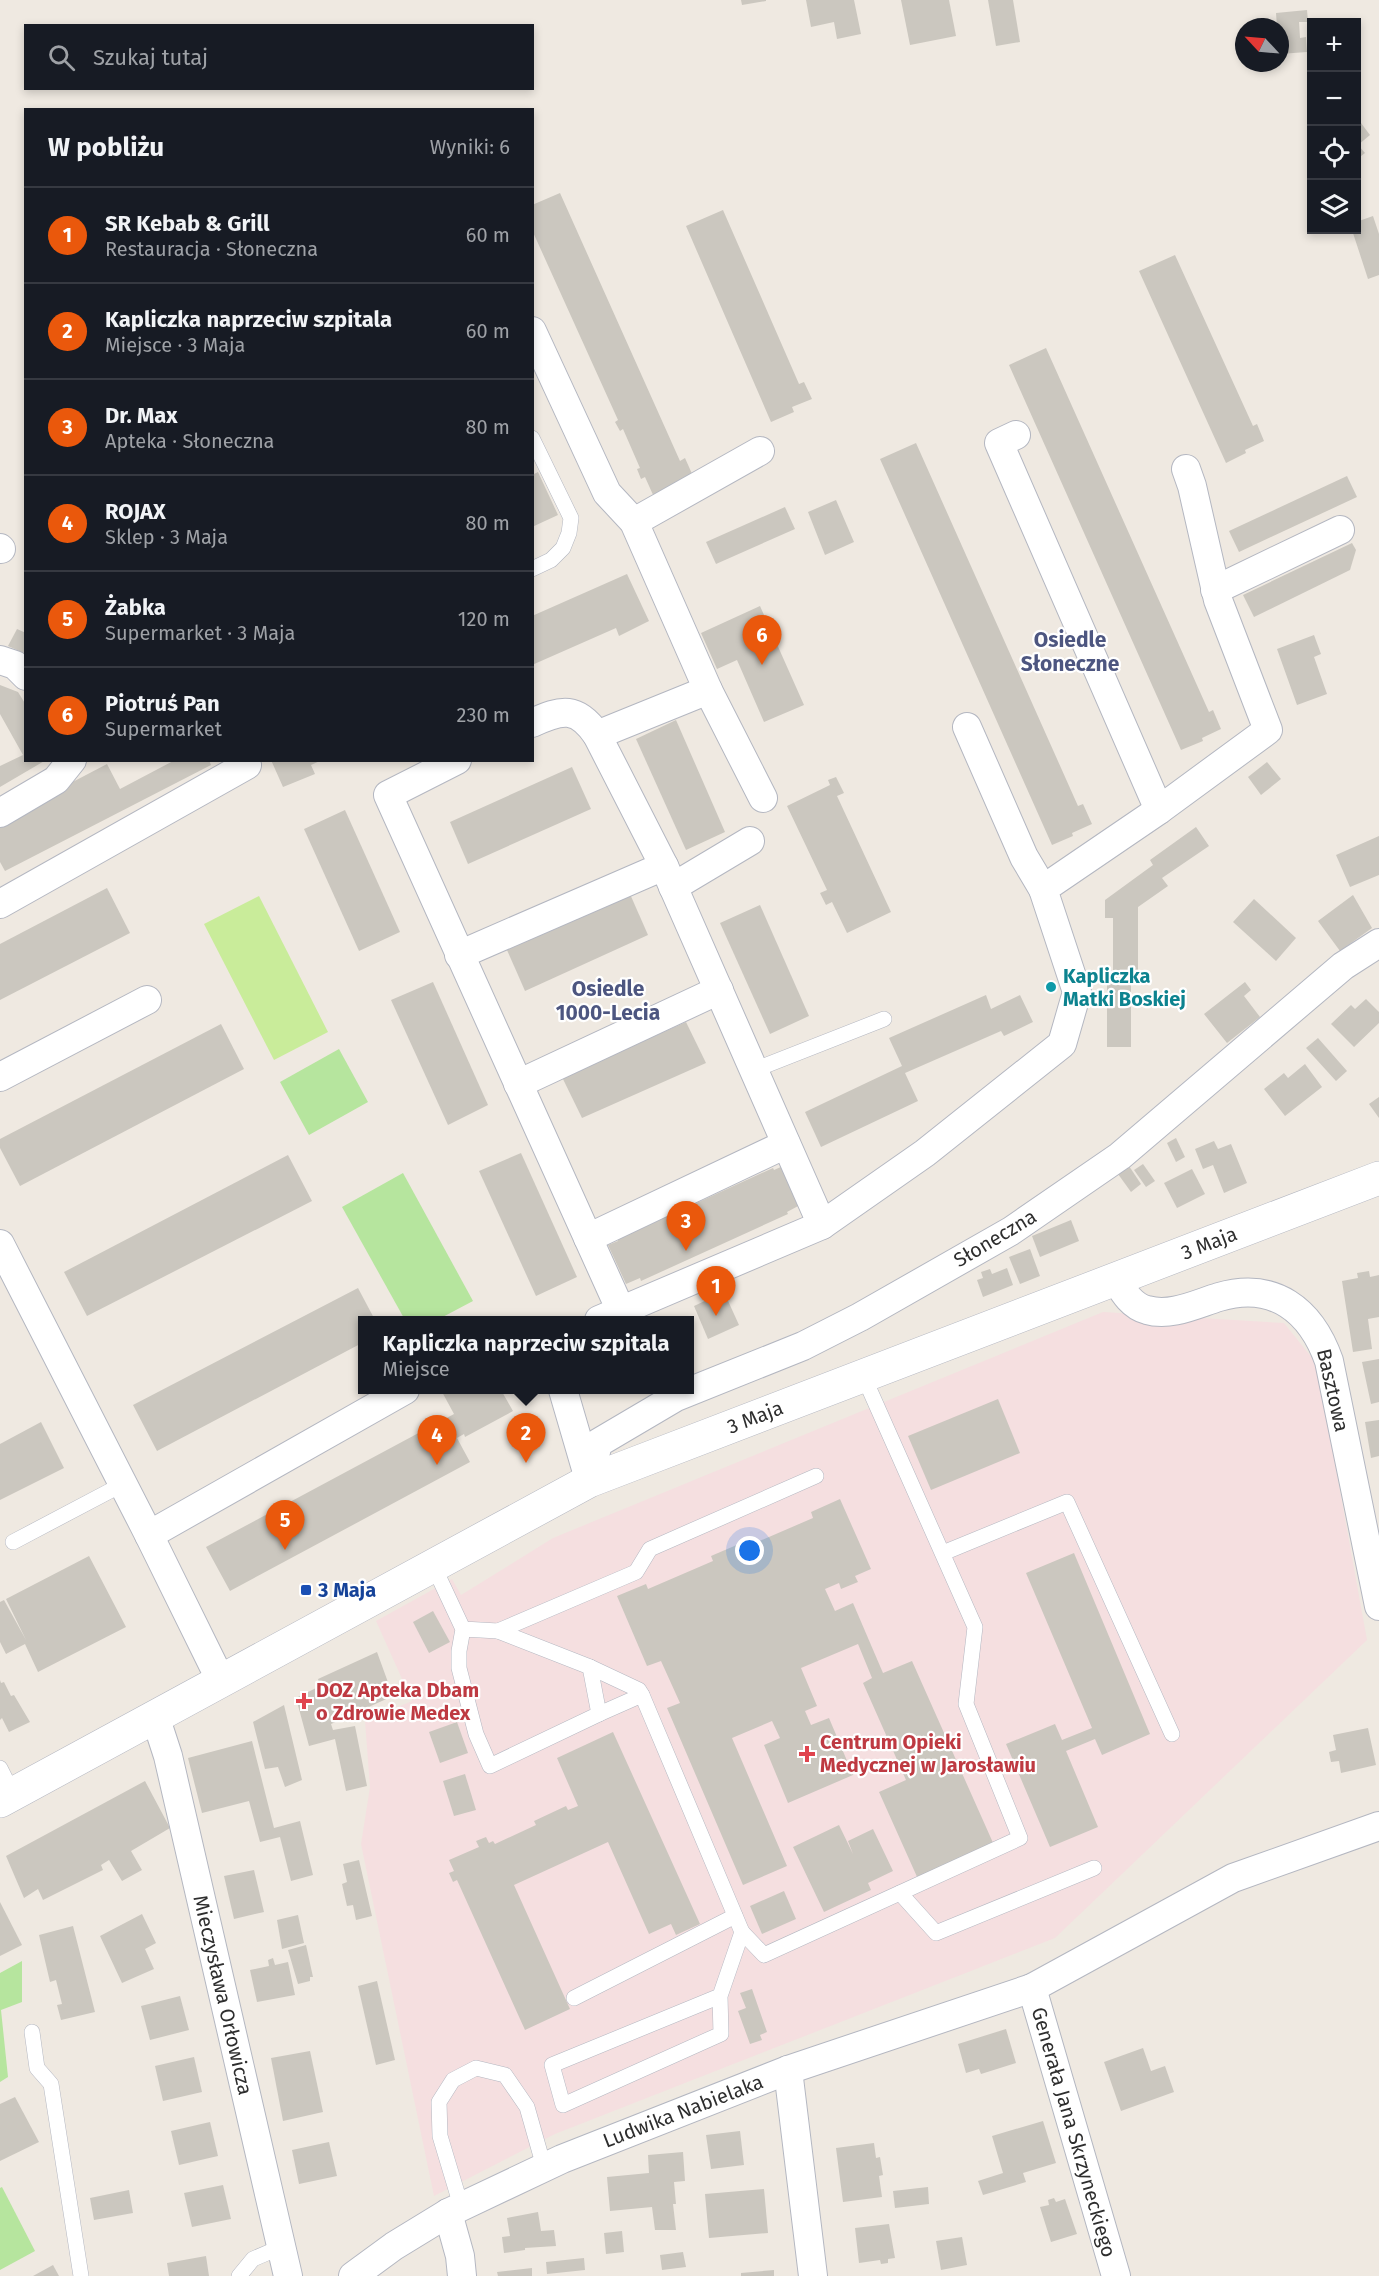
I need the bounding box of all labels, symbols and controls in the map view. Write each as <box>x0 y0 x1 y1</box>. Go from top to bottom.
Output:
north arrow <box>1235 18 1289 72</box>
map controls <box>1307 18 1361 234</box>
button: + <box>1307 18 1361 72</box>
search box <box>24 24 534 90</box>
icon: search <box>45 41 78 74</box>
text: Szukaj tutaj <box>93 44 208 71</box>
button: − <box>1307 72 1361 126</box>
button: locate <box>1307 126 1361 180</box>
text: W pobliżu <box>48 132 164 163</box>
text: Wyniki: 6 <box>430 135 510 159</box>
button: layers <box>1307 180 1361 234</box>
text: SR Kebab & Grill <box>105 210 270 237</box>
text: 1 <box>63 223 72 247</box>
text: 60 m <box>466 223 510 247</box>
text: Restauracja · Słoneczna <box>105 237 318 261</box>
text: Kapliczka naprzeciw szpitala <box>105 306 392 333</box>
text: 2 <box>62 319 73 343</box>
text: 60 m <box>466 319 510 343</box>
text: Miejsce · 3 Maja <box>105 333 246 357</box>
text: Dr. Max <box>105 402 178 429</box>
text: 3 <box>62 415 73 439</box>
text: 80 m <box>465 415 510 439</box>
text: Apteka · Słoneczna <box>105 429 275 453</box>
text: ROJAX <box>105 498 166 525</box>
text: 4 <box>62 511 73 535</box>
text: 80 m <box>465 511 510 535</box>
text: Sklep · 3 Maja <box>105 525 228 549</box>
text: Żabka <box>105 594 166 621</box>
text: 5 <box>62 607 73 631</box>
text: 120 m <box>458 607 510 631</box>
pin: 6 <box>742 616 782 665</box>
text: Supermarket · 3 Maja <box>105 621 295 645</box>
district label: Osiedle Słoneczne <box>1021 627 1120 677</box>
text: Piotruś Pan <box>105 690 220 717</box>
text: 6 <box>62 703 73 727</box>
text: 230 m <box>457 703 510 727</box>
text: Supermarket <box>105 717 222 741</box>
place label: Kapliczka Matki Boskiej <box>1063 964 1186 1011</box>
district label: Osiedle 1000-Lecia <box>556 976 660 1026</box>
marker: Kapliczka Matki Boskiej <box>1044 980 1058 994</box>
pin: 3 <box>666 1202 706 1251</box>
street label: Słoneczna <box>949 1204 1041 1272</box>
street label: 3 Maja <box>1178 1221 1240 1265</box>
pin: 1 <box>696 1266 736 1316</box>
popup <box>358 1316 694 1394</box>
text: Kapliczka naprzeciw szpitala <box>383 1330 669 1357</box>
street label: Basztowa <box>1312 1346 1354 1434</box>
text: Miejsce <box>383 1357 450 1381</box>
street label: 3 Maja <box>724 1395 786 1439</box>
pin: 2 <box>506 1414 546 1463</box>
pin: 4 <box>418 1416 456 1465</box>
pin: 5 <box>266 1500 304 1550</box>
your location <box>735 1536 764 1565</box>
place label: 3 Maja <box>317 1578 376 1602</box>
marker: 3 Maja <box>299 1583 313 1597</box>
place label: DOZ Apteka Dbam o Zdrowie Medex <box>316 1678 479 1725</box>
marker: DOZ Apteka Dbam o Zdrowie Medex <box>297 1694 311 1708</box>
place label: Centrum Opieki Medycznej w Jarosławiu <box>820 1730 1036 1777</box>
marker: Centrum Opieki Medycznej w Jarosławiu <box>798 1745 816 1763</box>
street label: Mieczysława Orłowicza <box>188 1893 258 2097</box>
street label: Generała Jana Skrzyneckiego <box>1027 2004 1121 2260</box>
street label: Ludwika Nabielaka <box>599 2069 767 2153</box>

